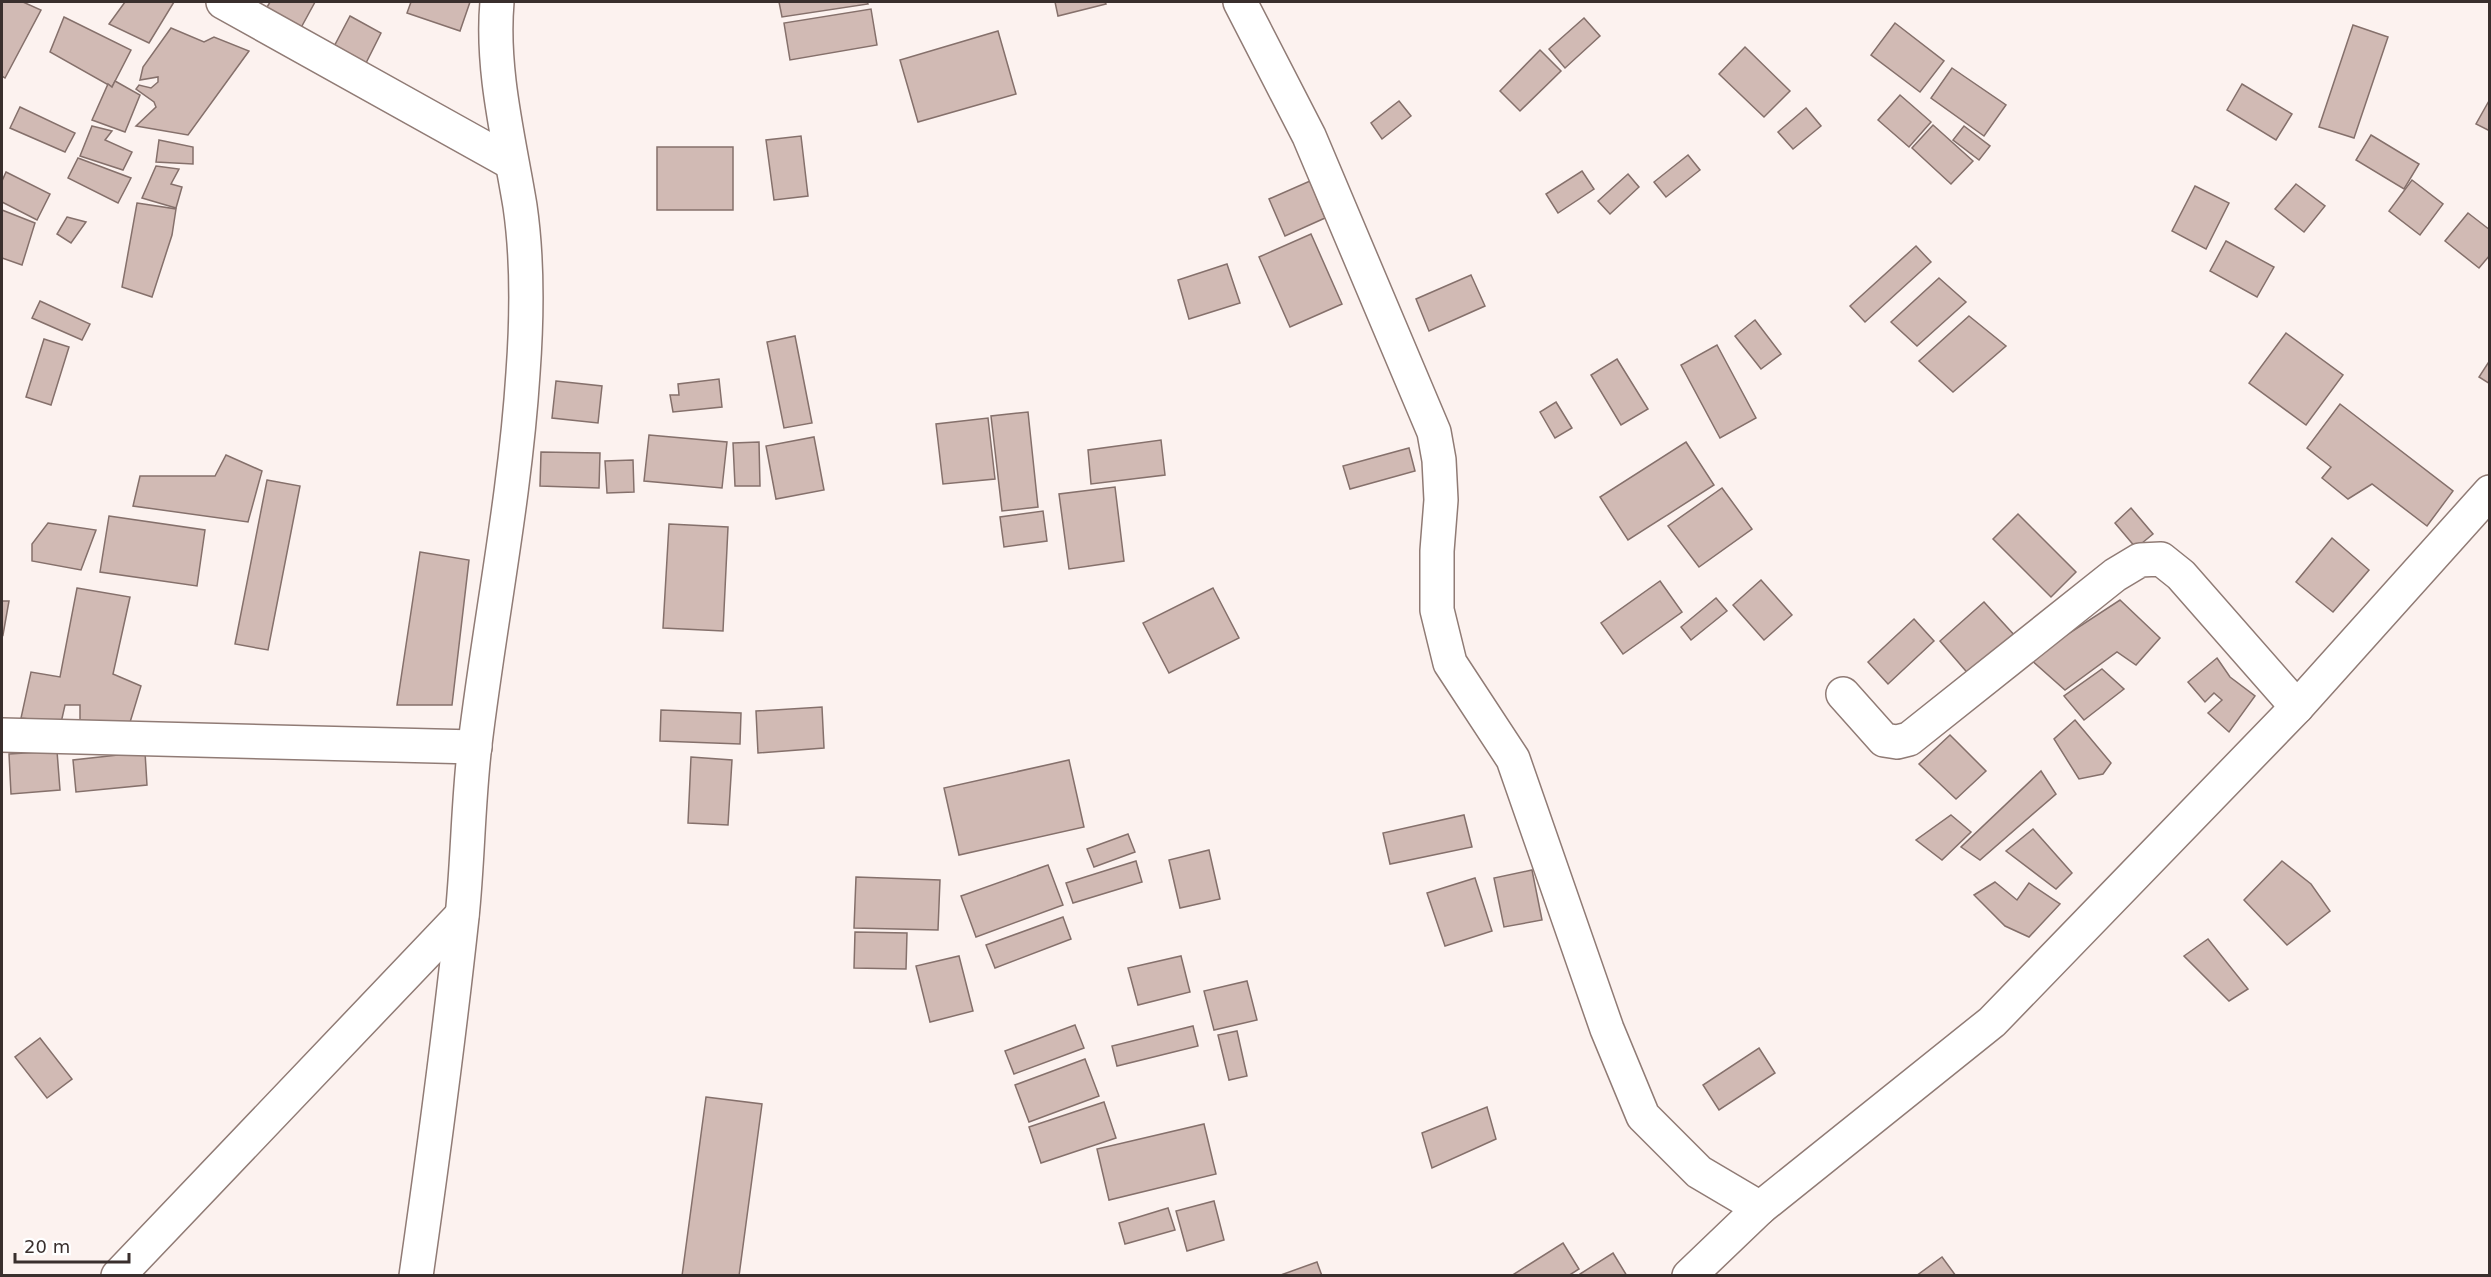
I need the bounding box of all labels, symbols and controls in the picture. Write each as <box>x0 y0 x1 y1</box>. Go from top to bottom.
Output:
scale bar <box>15 1226 129 1264</box>
text: 20 m <box>24 1236 70 1257</box>

